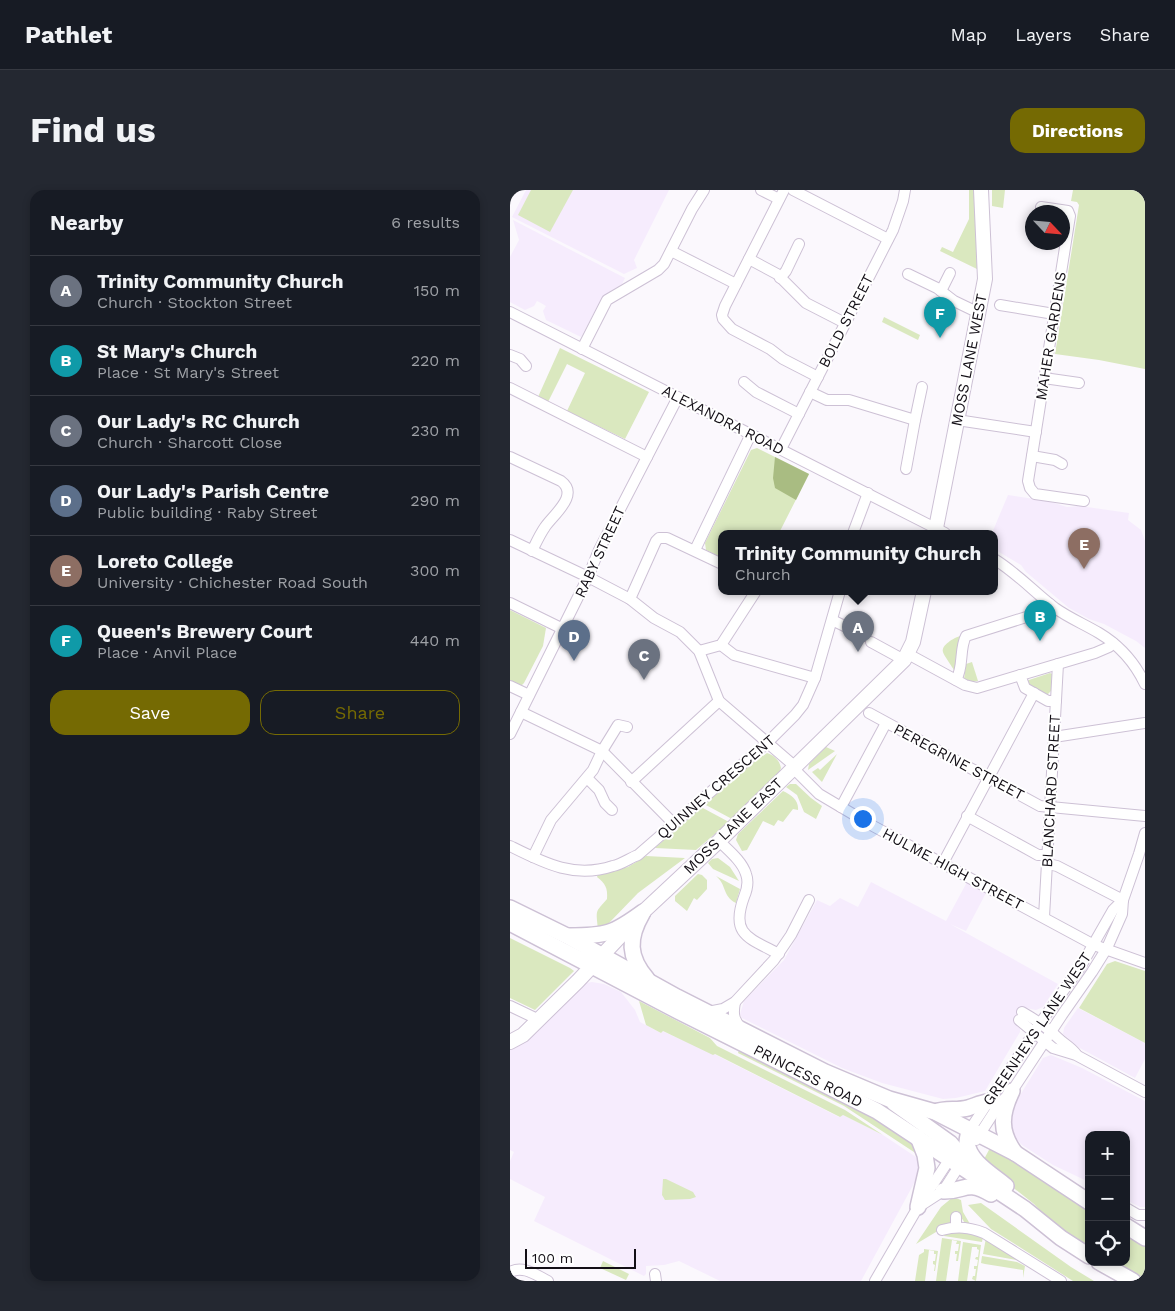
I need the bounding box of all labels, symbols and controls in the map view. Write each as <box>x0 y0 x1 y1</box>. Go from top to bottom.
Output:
text: Pathlet <box>25 21 112 49</box>
text: Map <box>950 24 987 45</box>
text: Layers <box>1015 24 1072 45</box>
text: Share <box>1100 24 1150 45</box>
button: Directions <box>1010 108 1145 153</box>
text: Find us <box>30 109 156 151</box>
north arrow <box>1025 205 1070 250</box>
text: Nearby <box>50 210 123 235</box>
text: 6 results <box>391 213 460 232</box>
text: Trinity Community Church <box>97 270 343 293</box>
street label: MAHER GARDENS <box>1032 270 1070 402</box>
street label: BOLD STREET <box>815 271 877 371</box>
text: A <box>61 281 71 300</box>
text: 150 m <box>414 281 460 300</box>
street label: MOSS LANE WEST <box>947 292 991 428</box>
text: Church · Stockton Street <box>97 293 292 312</box>
pin: F <box>924 297 956 338</box>
text: St Mary's Church <box>97 340 257 363</box>
text: B <box>61 351 71 370</box>
text: 220 m <box>411 351 460 370</box>
text: Place · St Mary's Street <box>97 363 279 382</box>
street label: ALEXANDRA ROAD <box>659 381 787 459</box>
text: Our Lady's RC Church <box>97 410 300 433</box>
text: C <box>61 421 71 440</box>
text: 230 m <box>411 421 460 440</box>
text: Church · Sharcott Close <box>97 433 282 452</box>
text: Our Lady's Parish Centre <box>97 480 329 503</box>
text: D <box>60 491 72 510</box>
text: 290 m <box>410 491 460 510</box>
text: Public building · Raby Street <box>97 503 317 522</box>
street label: RABY STREET <box>571 503 629 601</box>
pin: E <box>1068 528 1100 569</box>
popup <box>718 530 998 595</box>
text: Trinity Community Church <box>735 542 981 565</box>
text: Loreto College <box>97 550 233 573</box>
text: E <box>61 561 71 580</box>
text: 300 m <box>410 561 460 580</box>
text: Church <box>735 565 791 584</box>
text: University · Chichester Road South <box>97 573 368 592</box>
pin: B <box>1024 600 1056 641</box>
pin: A <box>842 611 874 652</box>
text: Queen's Brewery Court <box>97 620 312 643</box>
pin: D <box>558 620 590 661</box>
text: F <box>61 631 71 650</box>
text: 440 m <box>410 631 460 650</box>
pin: C <box>628 639 660 680</box>
text: Place · Anvil Place <box>97 643 237 662</box>
button: Save <box>50 690 250 735</box>
button: Share <box>260 690 460 735</box>
street label: BLANCHARD STREET <box>1038 714 1064 868</box>
street label: PEREGRINE STREET <box>891 720 1027 804</box>
street label: QUINNEY CRESCENT <box>653 731 779 843</box>
street label: MOSS LANE EAST <box>680 774 786 878</box>
your location <box>850 806 876 832</box>
street label: HULME HIGH STREET <box>879 824 1027 914</box>
street label: GREENHEYS LANE WEST <box>979 949 1095 1109</box>
street label: PRINCESS ROAD <box>750 1041 866 1111</box>
map controls <box>1085 1131 1130 1266</box>
button: + <box>1085 1131 1130 1176</box>
button: − <box>1085 1176 1130 1221</box>
button: locate <box>1085 1221 1130 1266</box>
scale bar <box>525 1246 636 1269</box>
text: 100 m <box>532 1250 573 1266</box>

